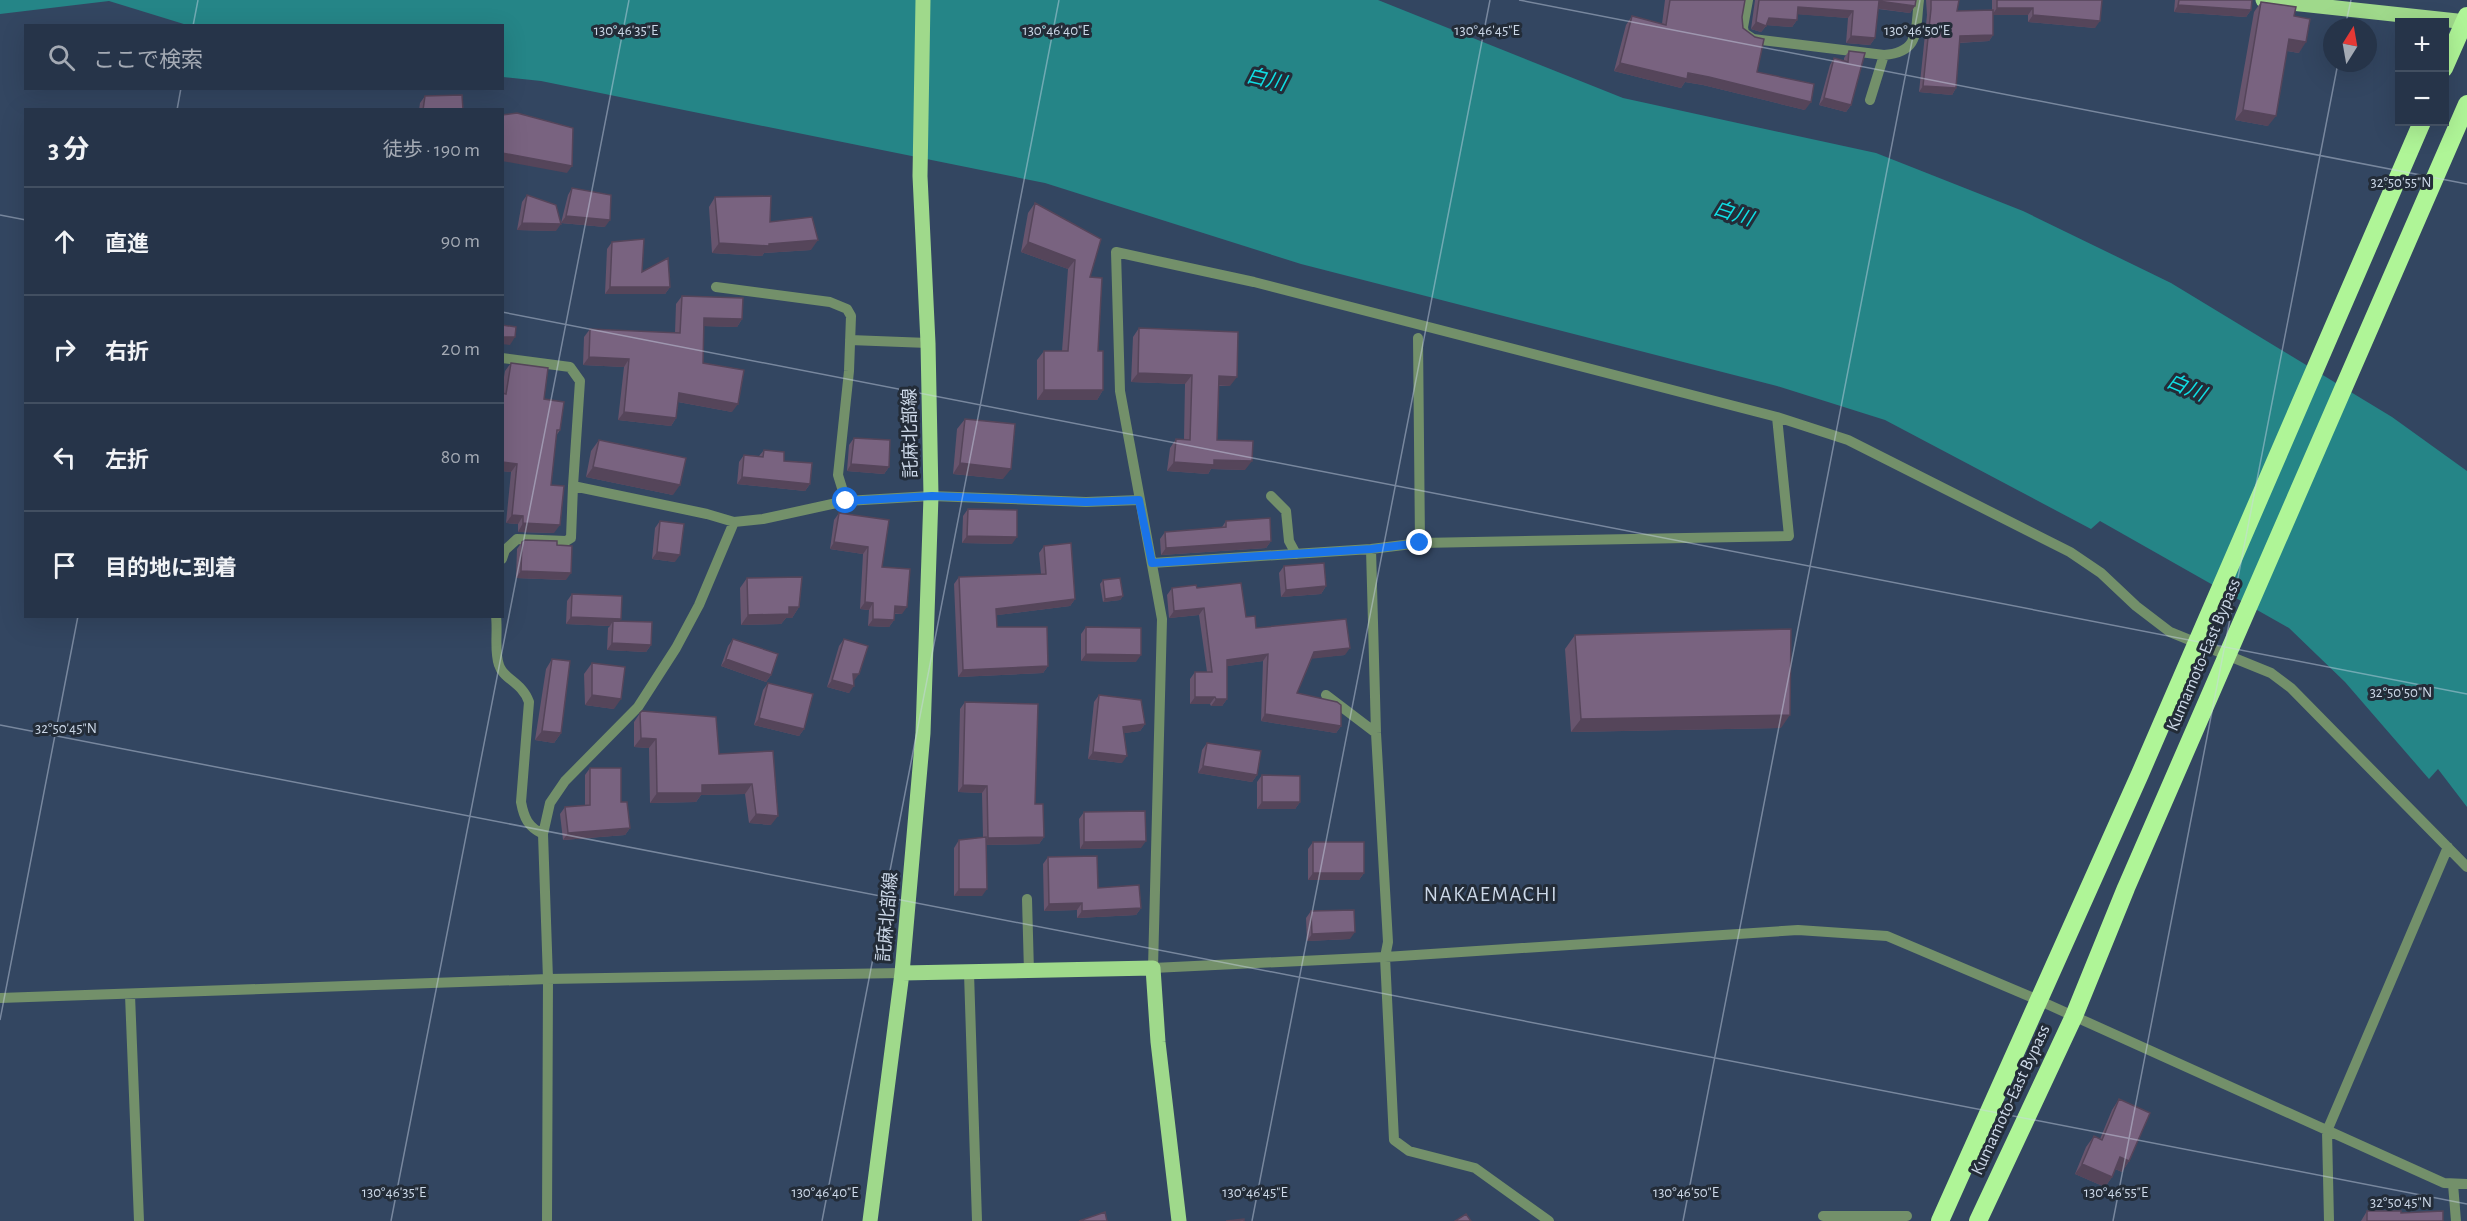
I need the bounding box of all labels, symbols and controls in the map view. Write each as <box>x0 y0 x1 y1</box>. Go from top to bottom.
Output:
north arrow <box>2323 18 2377 72</box>
map controls <box>2395 18 2449 126</box>
button: + <box>2395 18 2449 72</box>
text: 130°46'35"E <box>594 23 658 38</box>
text: 130°46'40"E <box>1023 23 1089 38</box>
text: 130°46'45"E <box>1454 23 1520 38</box>
text: 130°46'50"E <box>1884 23 1950 38</box>
search box <box>24 24 504 90</box>
icon: search <box>45 41 78 74</box>
text: ここで検索 <box>93 49 203 71</box>
water label: 白川 <box>1244 65 1290 95</box>
button: − <box>2395 72 2449 126</box>
text: 3 分 <box>48 137 89 163</box>
text: 徒歩 · 190 m <box>383 140 480 160</box>
text: 32°50'55"N <box>2370 175 2432 190</box>
water label: 白川 <box>1711 197 1757 230</box>
icon: ahead <box>48 225 81 258</box>
text: 90 m <box>441 231 480 251</box>
text: 直進 <box>105 233 149 255</box>
icon: right <box>48 333 81 366</box>
text: 20 m <box>441 339 480 359</box>
text: 右折 <box>105 341 149 363</box>
water label: 白川 <box>2164 370 2211 406</box>
street label: 託麻北部線 <box>899 388 921 478</box>
icon: left <box>48 441 81 474</box>
text: 80 m <box>441 447 480 467</box>
text: 左折 <box>105 449 149 471</box>
route start <box>832 487 858 513</box>
route end <box>1406 529 1432 555</box>
icon: arrive <box>48 549 81 582</box>
text: 目的地に到着 <box>105 557 237 579</box>
street label: Kumamoto-East Bypass <box>2164 576 2244 734</box>
text: 32°50'50"N <box>2370 685 2432 700</box>
text: 32°50'45"N <box>35 721 97 736</box>
street label: 託麻北部線 <box>873 871 901 963</box>
district label: NAKAEMACHI <box>1424 884 1558 905</box>
street label: Kumamoto-East Bypass <box>1968 1022 2054 1178</box>
text: 130°46'35"E <box>362 1185 426 1200</box>
text: 130°46'40"E <box>792 1185 858 1200</box>
text: 130°46'45"E <box>1222 1185 1288 1200</box>
text: 130°46'50"E <box>1653 1185 1719 1200</box>
text: 130°46'55"E <box>2084 1185 2148 1200</box>
text: 32°50'45"N <box>2370 1195 2432 1210</box>

